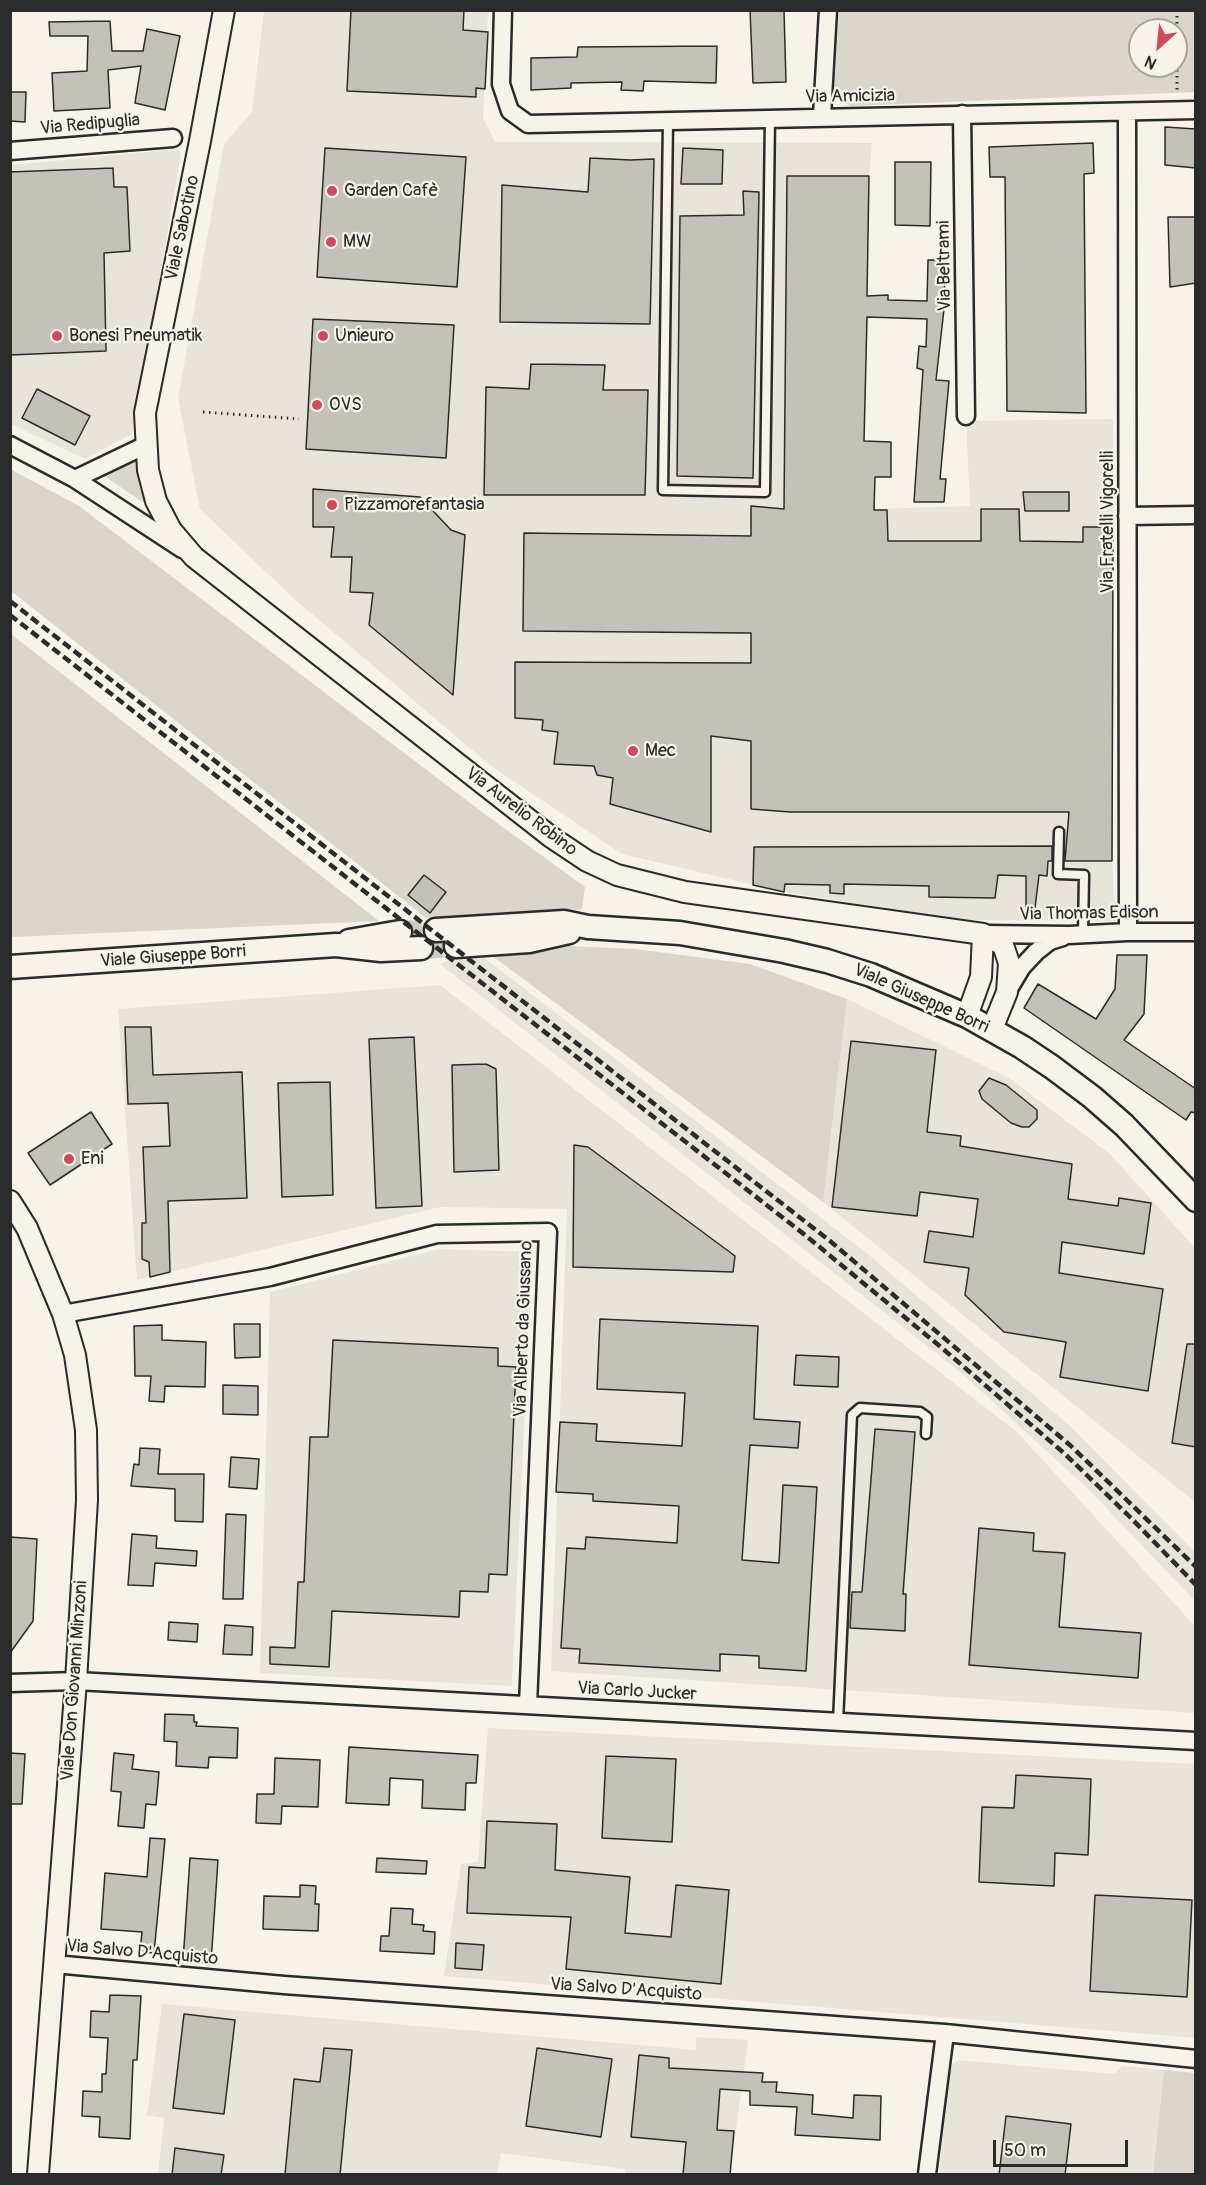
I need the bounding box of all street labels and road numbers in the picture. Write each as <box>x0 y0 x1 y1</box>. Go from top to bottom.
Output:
street label: Via Amicizia <box>805 85 895 109</box>
street label: Via Redipuglia <box>39 110 141 140</box>
street label: Viale Sabotino <box>161 173 205 283</box>
street label: Via Beltrami <box>933 220 957 312</box>
street label: Via Fratelli Vigorelli <box>1097 451 1119 593</box>
street label: Via Aurelio Robino <box>461 763 581 861</box>
street label: Via Thomas Edison <box>1019 902 1159 926</box>
street label: Viale Giuseppe Borri <box>99 941 247 973</box>
street label: Viale Giuseppe Borri <box>850 959 992 1039</box>
street label: Via Alberto da Giussano <box>510 1240 538 1418</box>
street label: Viale Don Giovanni Minzoni <box>57 1580 93 1782</box>
street label: Via Carlo Jucker <box>577 1678 697 1706</box>
street label: Via Salvo D'Acquisto <box>65 1936 219 1970</box>
street label: Via Salvo D'Acquisto <box>549 1974 703 2006</box>

